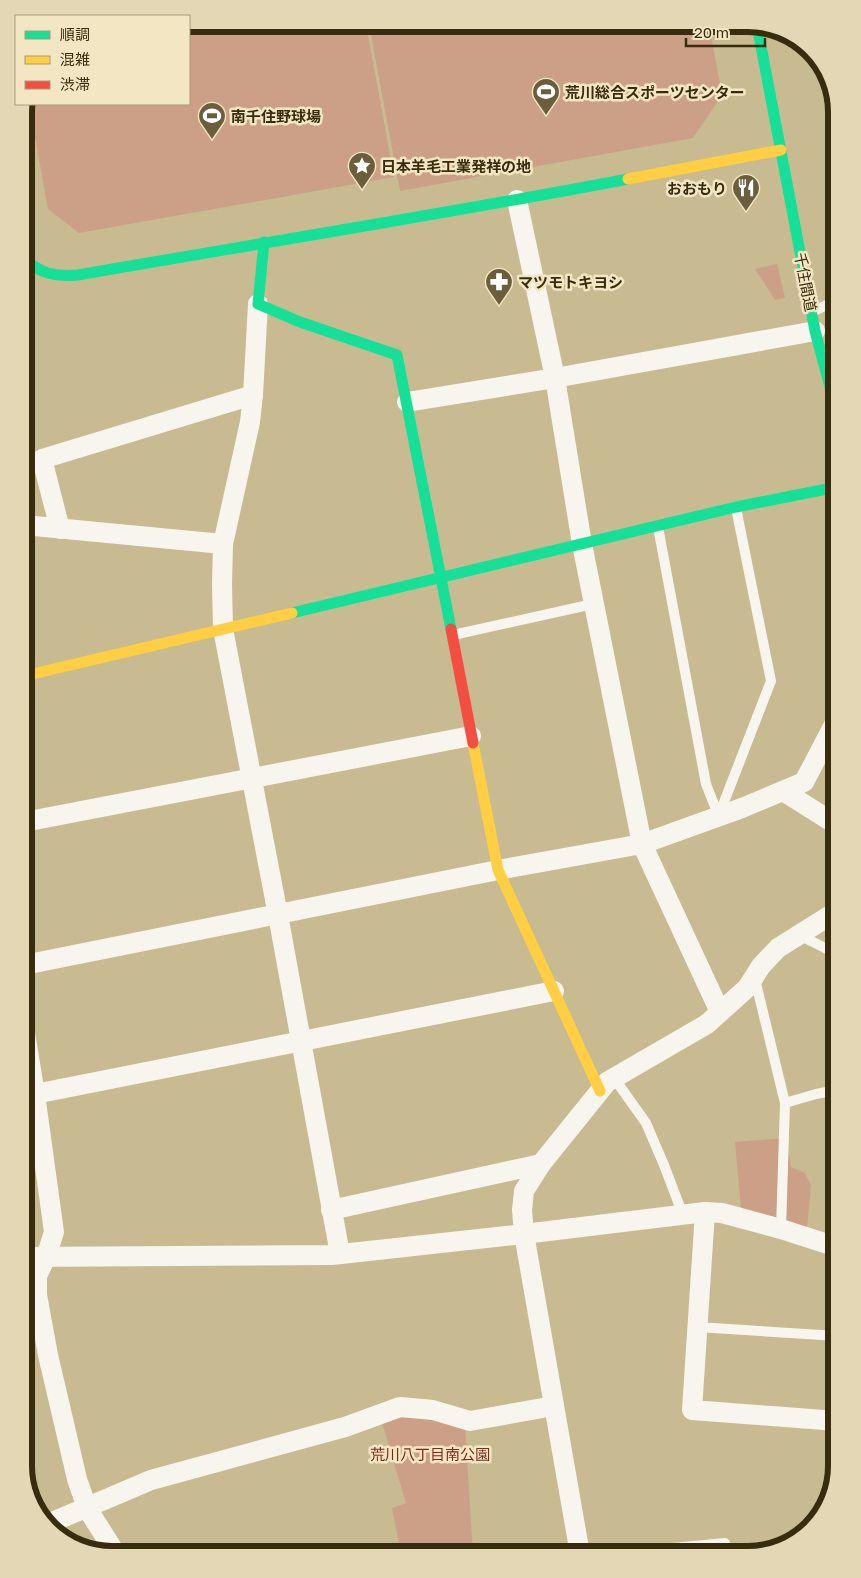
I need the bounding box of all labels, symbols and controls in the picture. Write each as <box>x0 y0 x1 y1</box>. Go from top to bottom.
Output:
legend <box>15 15 190 105</box>
scale bar <box>686 15 765 47</box>
text: 20 m <box>694 23 729 41</box>
text: 順調 <box>60 25 90 43</box>
text: 混雑 <box>60 50 90 68</box>
text: 渋滞 <box>60 75 90 93</box>
sports icon: 荒川総合スポーツセンター <box>531 77 561 116</box>
place label: 荒川総合スポーツセンター <box>565 83 745 101</box>
sports icon: 南千住野球場 <box>197 101 227 140</box>
place label: 南千住野球場 <box>231 107 321 125</box>
place icon: 日本羊毛工業発祥の地 <box>347 151 377 190</box>
place label: 日本羊毛工業発祥の地 <box>381 157 531 175</box>
restaurant icon: おおもり <box>731 173 761 212</box>
place label: おおもり <box>667 179 727 197</box>
street label: 千住間道 <box>791 251 821 313</box>
pharmacy icon: マツモトキヨシ <box>484 267 514 306</box>
place label: マツモトキヨシ <box>518 273 623 291</box>
park label: 荒川八丁目南公園 <box>370 1445 490 1463</box>

